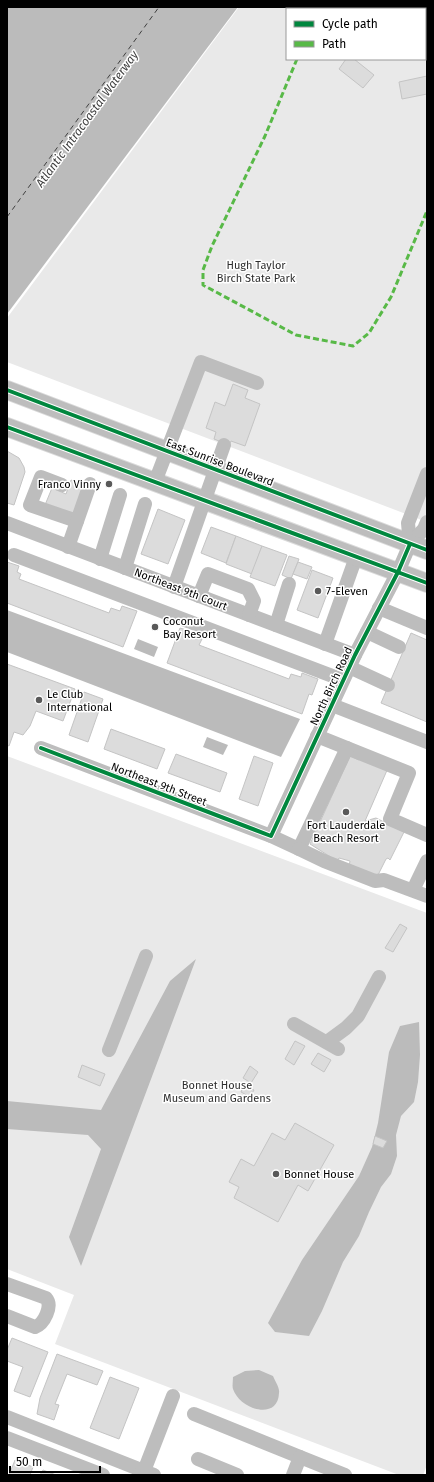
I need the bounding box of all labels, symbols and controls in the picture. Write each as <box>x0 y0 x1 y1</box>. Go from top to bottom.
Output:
legend <box>286 8 426 60</box>
text: Cycle path <box>322 17 378 31</box>
text: Path <box>322 37 346 51</box>
water label: Atlantic Intracoastal Waterway <box>32 47 142 191</box>
park label: Hugh Taylor Birch State Park <box>217 259 296 285</box>
street label: East Sunrise Boulevard <box>164 436 275 489</box>
place label: Franco Vinny <box>38 478 102 491</box>
marker: Franco Vinny <box>104 479 114 489</box>
street label: Northeast 9th Court <box>133 566 229 613</box>
place label: 7-Eleven <box>326 585 368 598</box>
marker: 7-Eleven <box>313 586 323 596</box>
place label: Coconut Bay Resort <box>163 615 216 641</box>
marker: Coconut Bay Resort <box>150 622 160 632</box>
street label: North Birch Road <box>308 645 355 728</box>
place label: Le Club International <box>47 688 112 714</box>
marker: Le Club International <box>34 695 44 705</box>
street label: Northeast 9th Street <box>109 760 208 809</box>
marker: Fort Lauderdale Beach Resort <box>341 807 351 817</box>
place label: Fort Lauderdale Beach Resort <box>307 819 385 845</box>
park label: Bonnet House Museum and Gardens <box>163 1079 271 1105</box>
place label: Bonnet House <box>284 1168 354 1181</box>
marker: Bonnet House <box>271 1169 281 1179</box>
scale bar <box>10 1448 100 1474</box>
text: 50 m <box>16 1455 42 1469</box>

